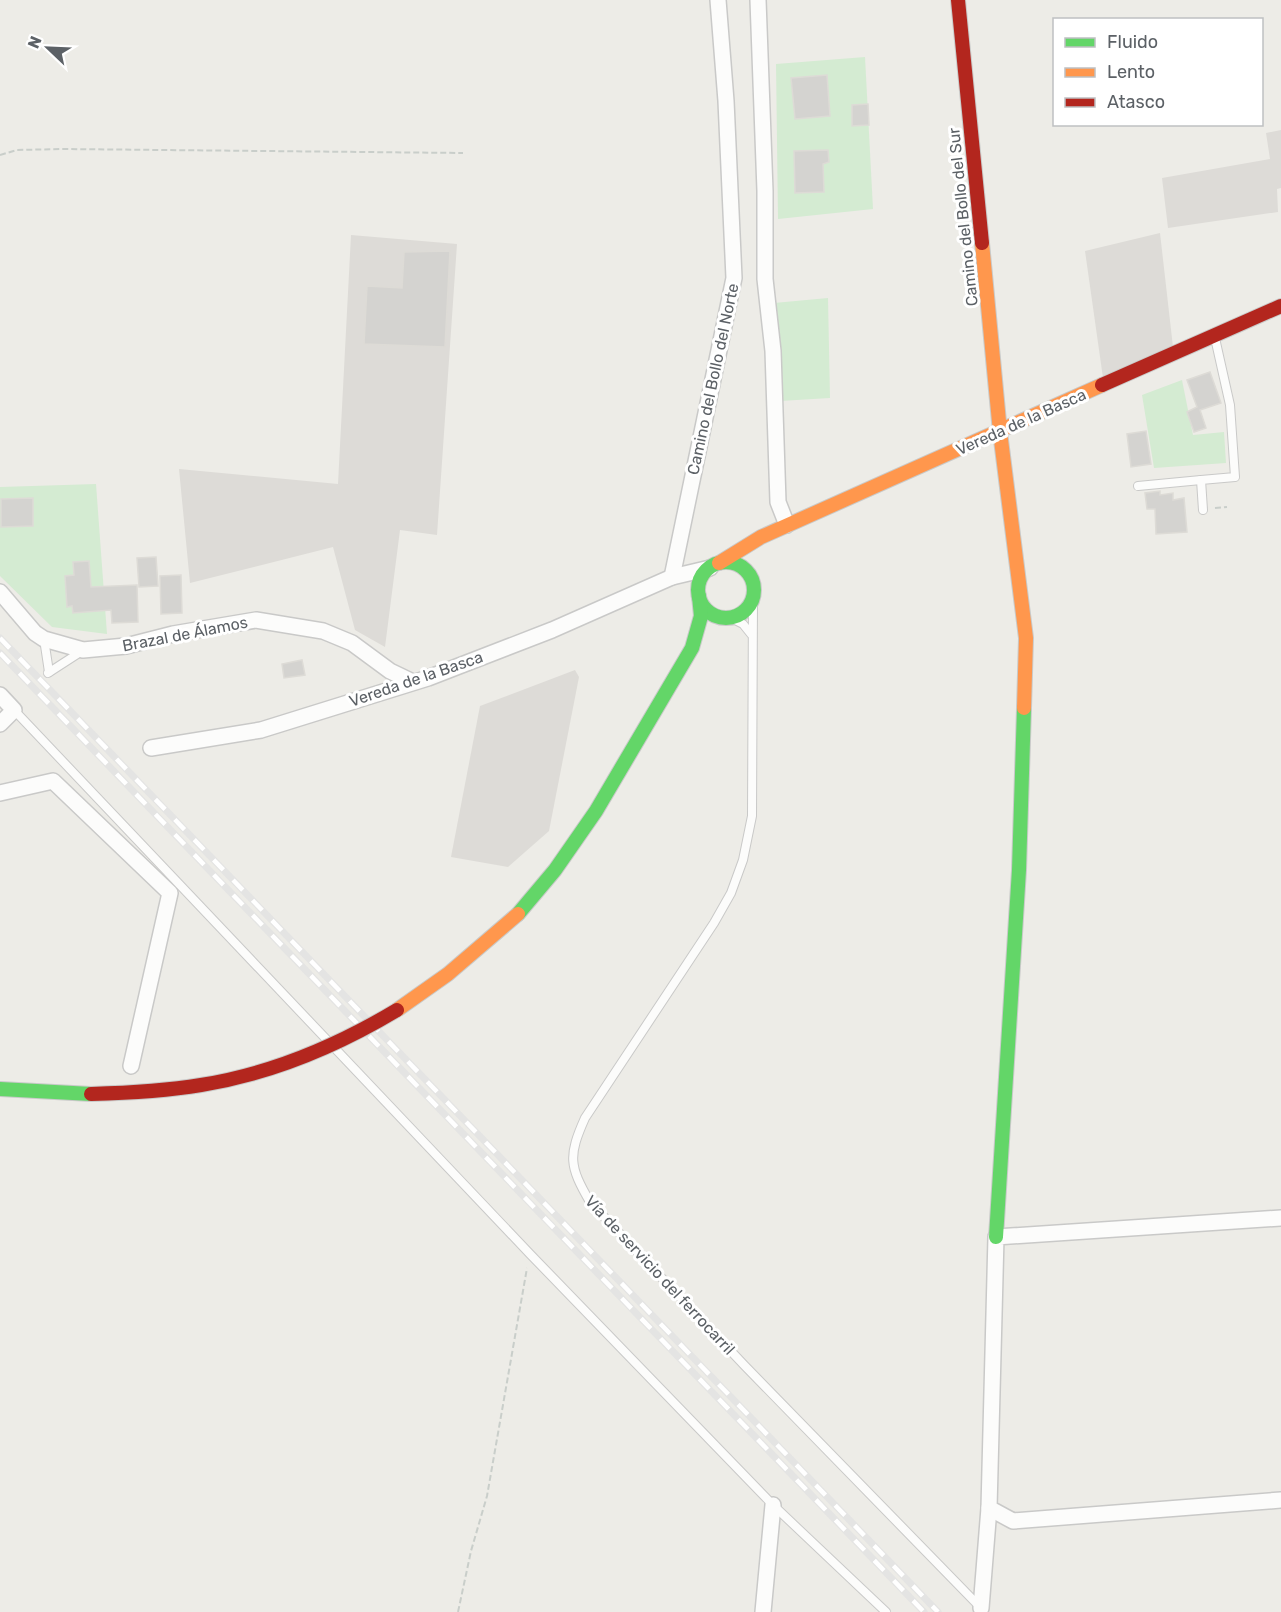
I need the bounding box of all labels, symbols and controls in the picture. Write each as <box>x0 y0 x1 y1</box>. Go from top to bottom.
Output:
north arrow <box>18 18 78 78</box>
legend <box>1053 18 1263 126</box>
text: Fluido <box>1107 31 1158 53</box>
text: N <box>24 33 46 51</box>
text: Lento <box>1107 61 1155 83</box>
text: Atasco <box>1107 91 1165 113</box>
street label: Camino del Bollo del Sur <box>944 127 982 307</box>
street label: Camino del Bollo del Norte <box>683 281 743 476</box>
street label: Vereda de la Basca <box>953 385 1089 459</box>
street label: Brazal de Álamos <box>121 613 249 655</box>
street label: Vereda de la Basca <box>347 647 485 711</box>
street label: Vía de servicio del ferrocarril <box>581 1191 739 1359</box>

